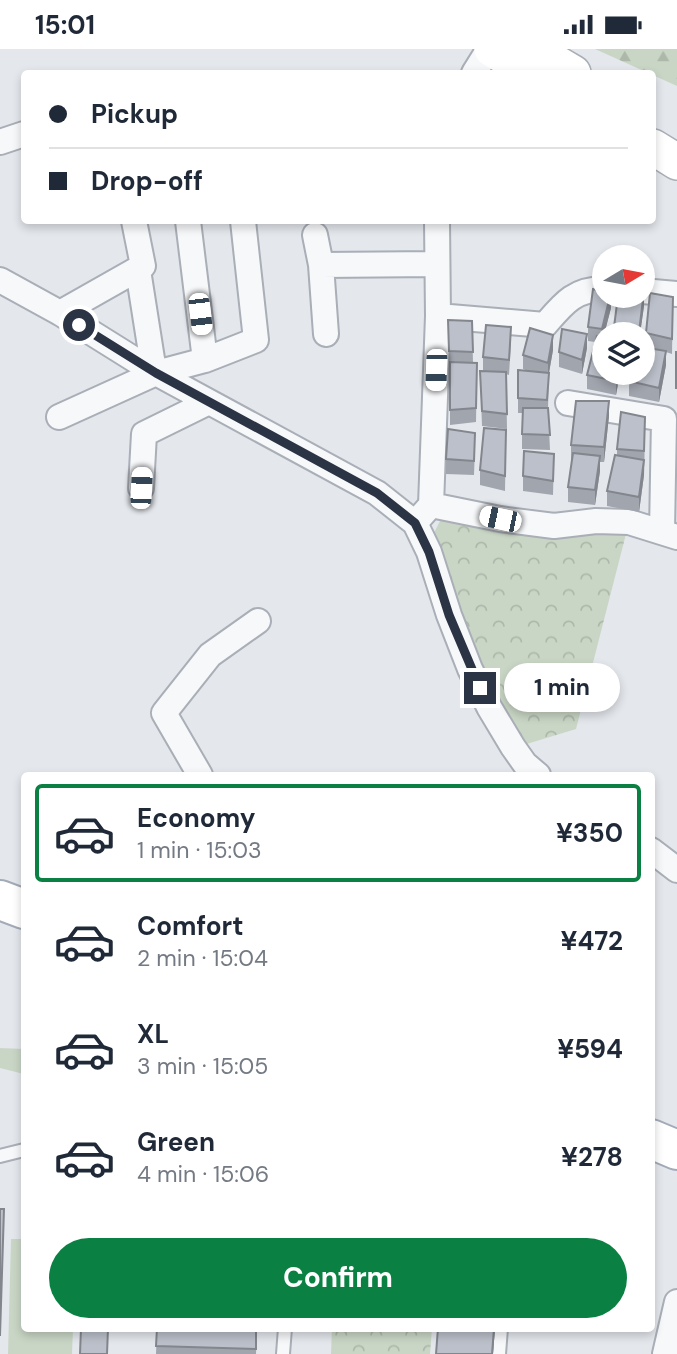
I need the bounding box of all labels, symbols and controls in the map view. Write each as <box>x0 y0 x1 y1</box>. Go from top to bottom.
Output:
text: 15:01 <box>35 8 95 42</box>
text: Pickup <box>91 97 178 131</box>
text: Drop-off <box>91 164 203 198</box>
north arrow <box>592 245 654 308</box>
map controls <box>592 245 655 385</box>
car <box>188 292 213 336</box>
route start <box>63 309 95 341</box>
button: layers <box>592 322 655 385</box>
car <box>425 349 448 391</box>
car <box>130 466 153 510</box>
car <box>478 504 523 534</box>
callout: 1 min <box>504 663 620 713</box>
route end <box>464 672 496 704</box>
text: 1 min <box>534 672 590 702</box>
text: Economy <box>137 801 255 835</box>
icon: car <box>53 802 116 865</box>
text: ¥350 <box>556 816 623 850</box>
text: 1 min · 15:03 <box>137 835 261 865</box>
text: Comfort <box>137 909 243 943</box>
icon: car <box>53 910 116 973</box>
text: ¥472 <box>561 924 623 958</box>
text: 2 min · 15:04 <box>137 943 268 973</box>
text: XL <box>137 1017 169 1051</box>
icon: car <box>53 1018 116 1081</box>
text: ¥594 <box>557 1032 623 1066</box>
text: 3 min · 15:05 <box>137 1051 268 1081</box>
text: Green <box>137 1125 215 1159</box>
icon: car <box>53 1126 116 1189</box>
text: ¥278 <box>561 1140 623 1174</box>
text: 4 min · 15:06 <box>137 1159 269 1189</box>
button: Confirm <box>49 1238 627 1318</box>

